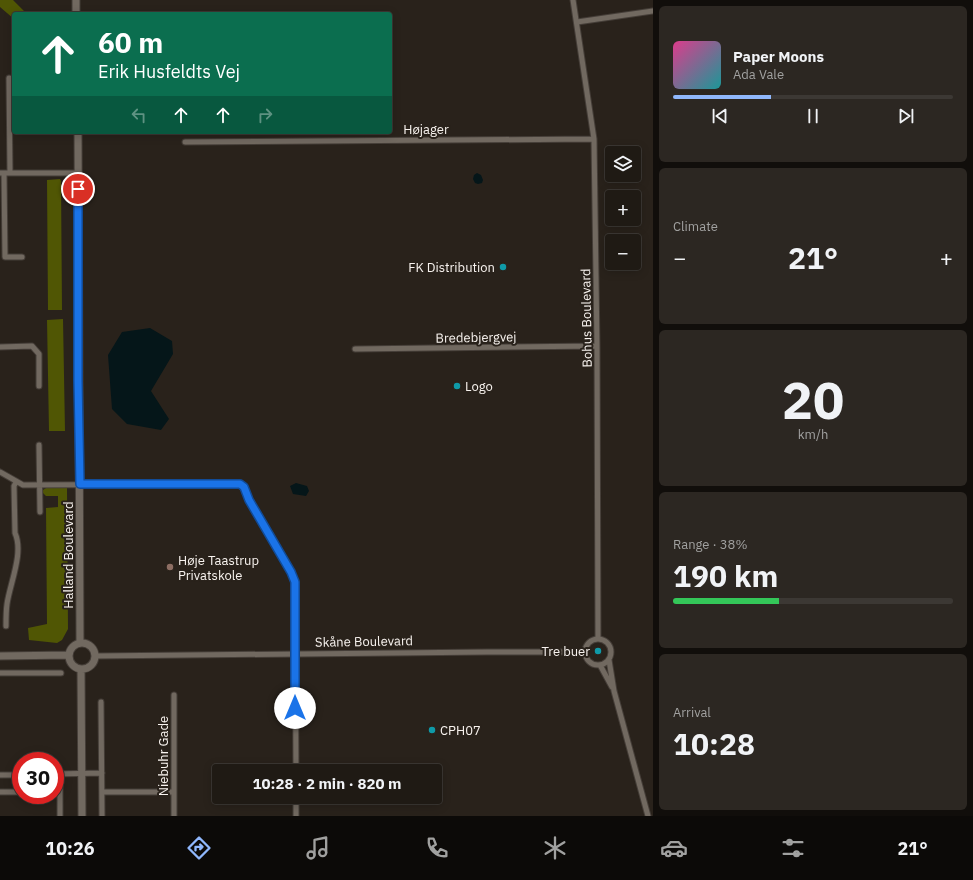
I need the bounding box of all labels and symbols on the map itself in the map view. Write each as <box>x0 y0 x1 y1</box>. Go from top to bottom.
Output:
street label: Højager <box>403 121 449 138</box>
pin <box>61 172 95 206</box>
place label: FK Distribution <box>408 259 495 276</box>
marker: FK Distribution <box>498 262 508 272</box>
street label: Bohus Boulevard <box>577 268 596 368</box>
street label: Bredebjergvej <box>435 328 517 347</box>
place label: Logo <box>465 378 493 395</box>
marker: Logo <box>452 381 462 391</box>
street label: Halland Boulevard <box>60 501 77 609</box>
place label: Høje Taastrup Privatskole <box>178 552 259 584</box>
marker: Høje Taastrup Privatskole <box>165 562 175 572</box>
street label: Skåne Boulevard <box>315 632 413 651</box>
place label: Tre buer <box>541 643 590 660</box>
marker: Tre buer <box>593 646 603 656</box>
position arrow <box>274 687 316 729</box>
street label: Niebuhr Gade <box>155 716 172 796</box>
place label: CPH07 <box>440 722 481 739</box>
marker: CPH07 <box>427 725 437 735</box>
speed limit sign: 30 <box>12 752 64 804</box>

